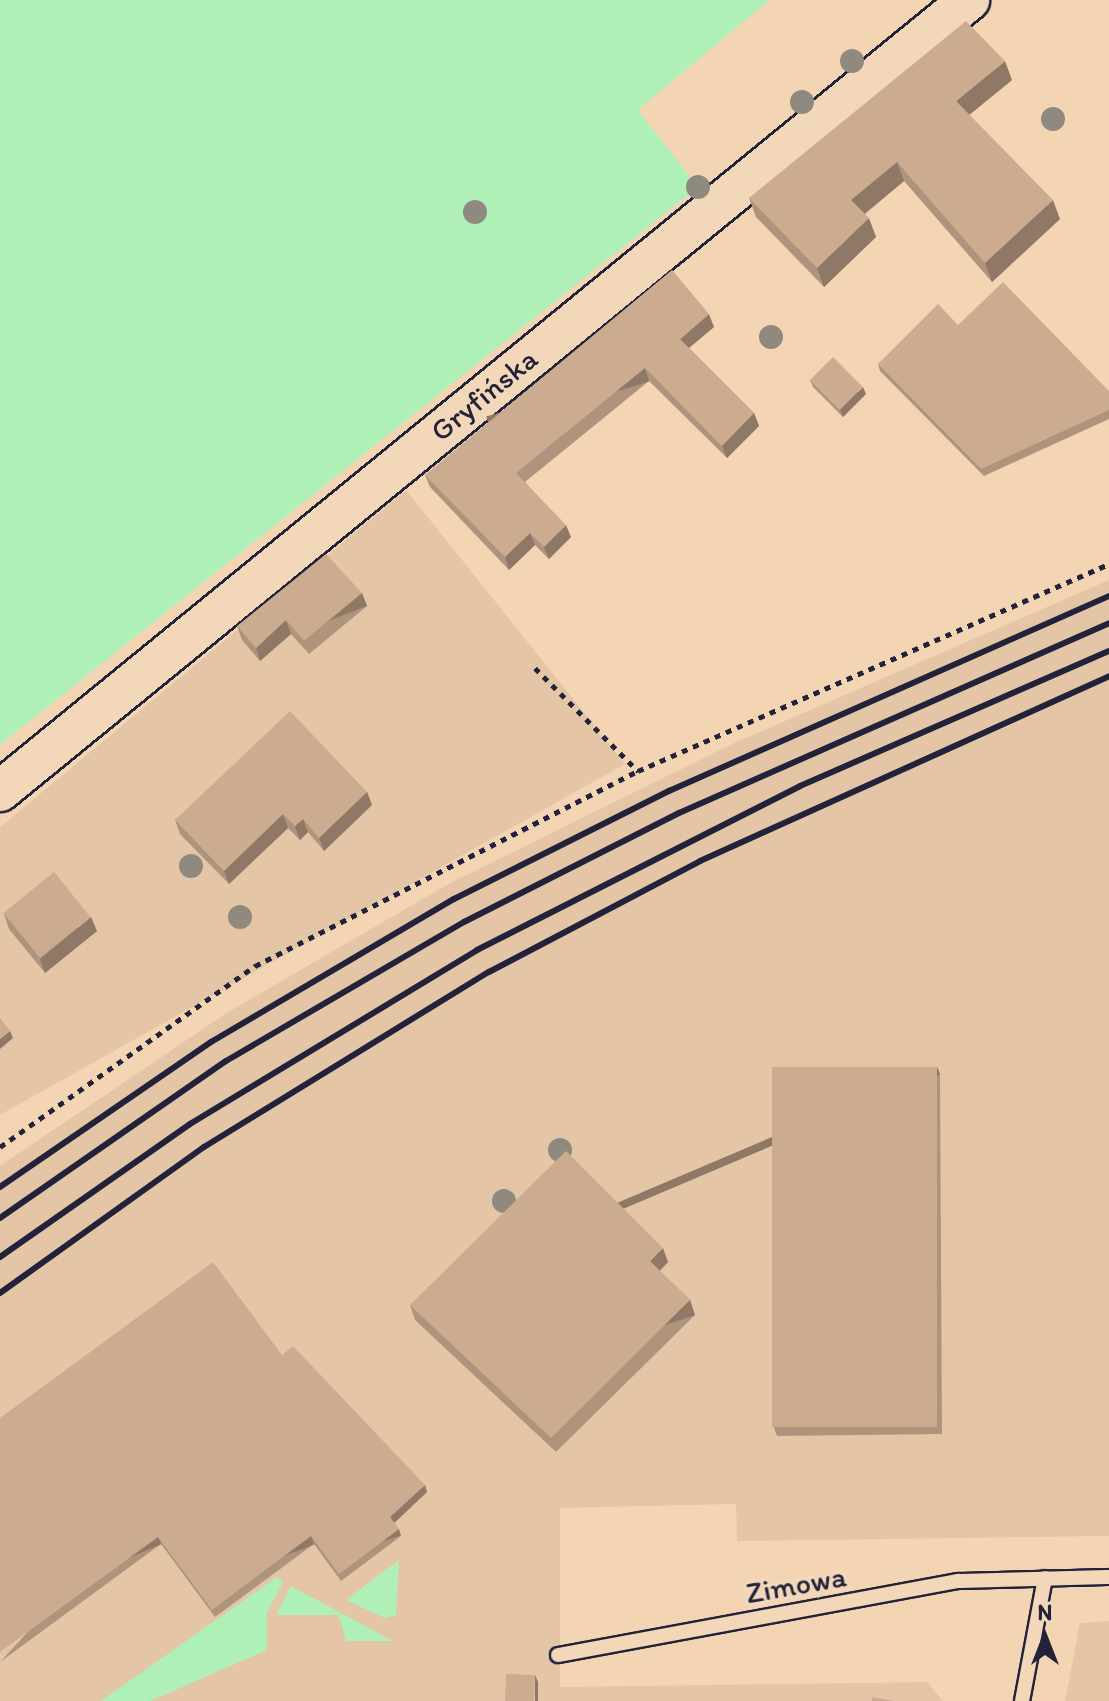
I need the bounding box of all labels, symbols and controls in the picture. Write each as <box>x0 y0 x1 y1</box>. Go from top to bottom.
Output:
street label: Gryfińska <box>423 341 545 449</box>
street label: Zimowa <box>743 1558 849 1612</box>
north arrow <box>1005 1597 1085 1677</box>
text: N <box>1038 1599 1052 1626</box>

